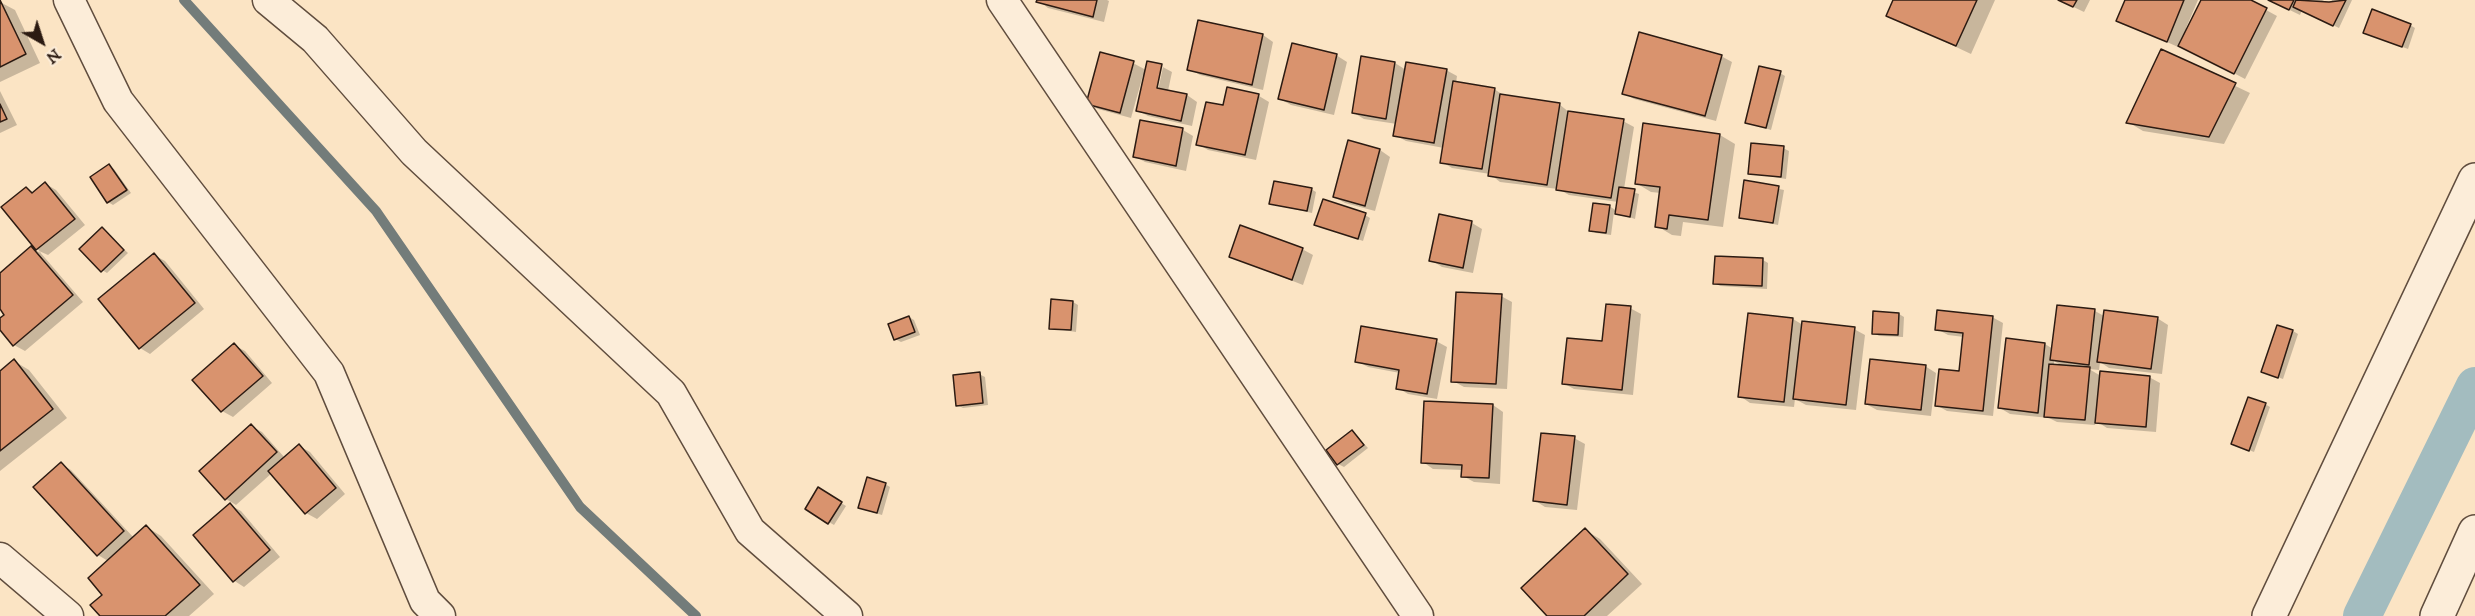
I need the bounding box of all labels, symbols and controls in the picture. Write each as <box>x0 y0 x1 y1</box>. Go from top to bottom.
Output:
north arrow <box>12 12 72 72</box>
text: N <box>42 44 65 68</box>

